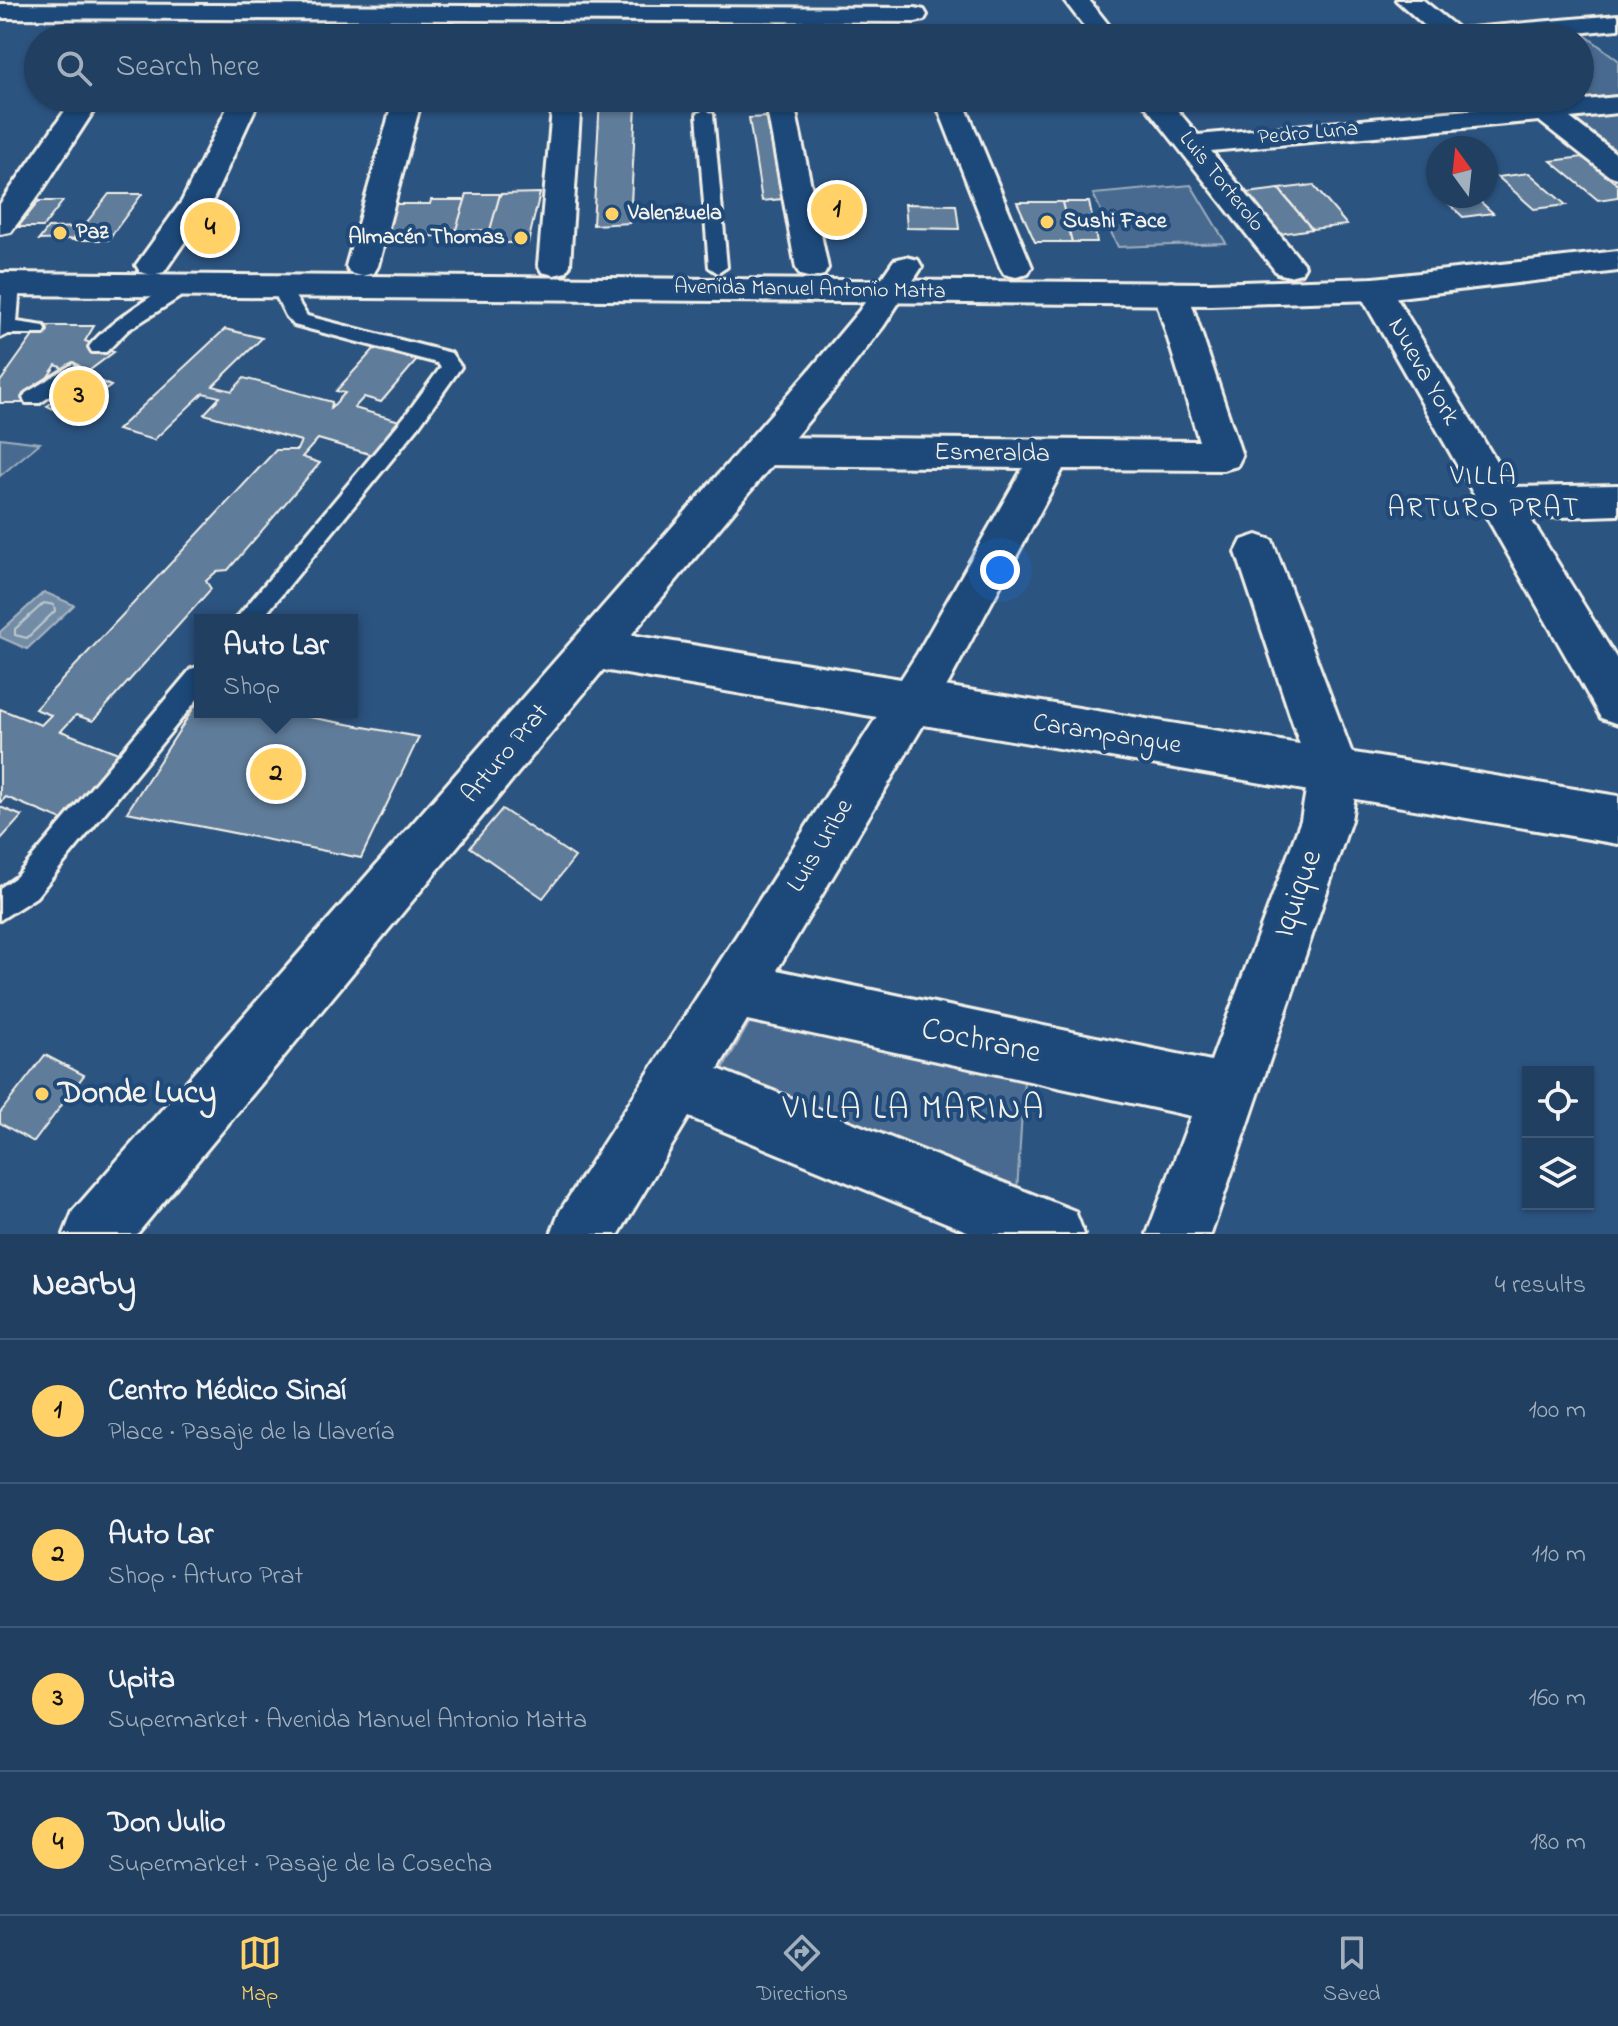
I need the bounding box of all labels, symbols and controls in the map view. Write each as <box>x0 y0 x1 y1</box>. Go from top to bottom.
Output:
search box <box>24 24 1594 112</box>
icon: search <box>52 46 96 90</box>
text: Search here <box>116 46 260 90</box>
street label: Pedro Luna <box>1256 114 1360 154</box>
street label: Luis Torterolo <box>1170 125 1272 239</box>
north arrow <box>1426 136 1498 208</box>
pin: 1 <box>811 180 863 240</box>
pin: 4 <box>184 198 236 258</box>
place label: Valenzuela <box>627 198 722 230</box>
marker: Valenzuela <box>603 205 621 223</box>
place label: Sushi Face <box>1063 206 1168 238</box>
marker: Sushi Face <box>1038 213 1056 231</box>
place label: Paz <box>76 217 109 249</box>
place label: Almacén Thomas <box>348 222 505 254</box>
marker: Paz <box>51 224 69 242</box>
marker: Almacén Thomas <box>512 229 530 247</box>
street label: Avenida Manuel Antonio Matta <box>674 272 946 308</box>
street label: Nueva York <box>1377 311 1469 433</box>
pin: 3 <box>53 366 105 426</box>
street label: Esmeralda <box>934 434 1050 474</box>
district label: VILLA ARTURO PRAT <box>1388 457 1580 530</box>
your location <box>980 550 1020 590</box>
popup <box>194 614 358 718</box>
text: Auto Lar <box>223 625 329 669</box>
text: Shop <box>223 669 280 707</box>
street label: Arturo Prat <box>453 696 559 812</box>
street label: Carampangue <box>1030 705 1184 766</box>
pin: 2 <box>250 744 302 804</box>
street label: Luis Uribe <box>778 792 864 900</box>
street label: Iquique <box>1262 843 1336 945</box>
street label: Cochrane <box>917 1006 1046 1078</box>
map controls <box>1522 1066 1594 1210</box>
button: locate <box>1522 1066 1594 1138</box>
place label: Donde Lucy <box>56 1071 216 1119</box>
marker: Donde Lucy <box>33 1085 51 1103</box>
district label: VILLA LA MARINA <box>782 1085 1045 1135</box>
button: layers <box>1522 1138 1594 1210</box>
text: Nearby <box>32 1261 136 1311</box>
text: 4 results <box>1495 1267 1586 1305</box>
text: Centro Médico Sinaí <box>108 1370 347 1414</box>
text: 1 <box>54 1392 62 1430</box>
text: 100 m <box>1529 1392 1586 1430</box>
text: Place · Pasaje de la Llavería <box>108 1414 395 1452</box>
text: Auto Lar <box>108 1514 213 1558</box>
text: 2 <box>52 1536 64 1574</box>
text: 110 m <box>1532 1536 1586 1574</box>
text: Shop · Arturo Prat <box>108 1558 303 1596</box>
text: Upita <box>108 1658 175 1702</box>
text: 3 <box>53 1680 63 1718</box>
text: 160 m <box>1528 1680 1586 1718</box>
text: Supermarket · Avenida Manuel Antonio Matta <box>108 1702 587 1740</box>
text: Don Julio <box>108 1802 226 1846</box>
text: 4 <box>53 1824 63 1862</box>
text: 180 m <box>1530 1824 1586 1862</box>
text: Supermarket · Pasaje de la Cosecha <box>108 1846 492 1884</box>
tab: Map <box>238 1931 282 2011</box>
tab: Directions <box>757 1931 848 2011</box>
tab: Saved <box>1323 1931 1380 2011</box>

